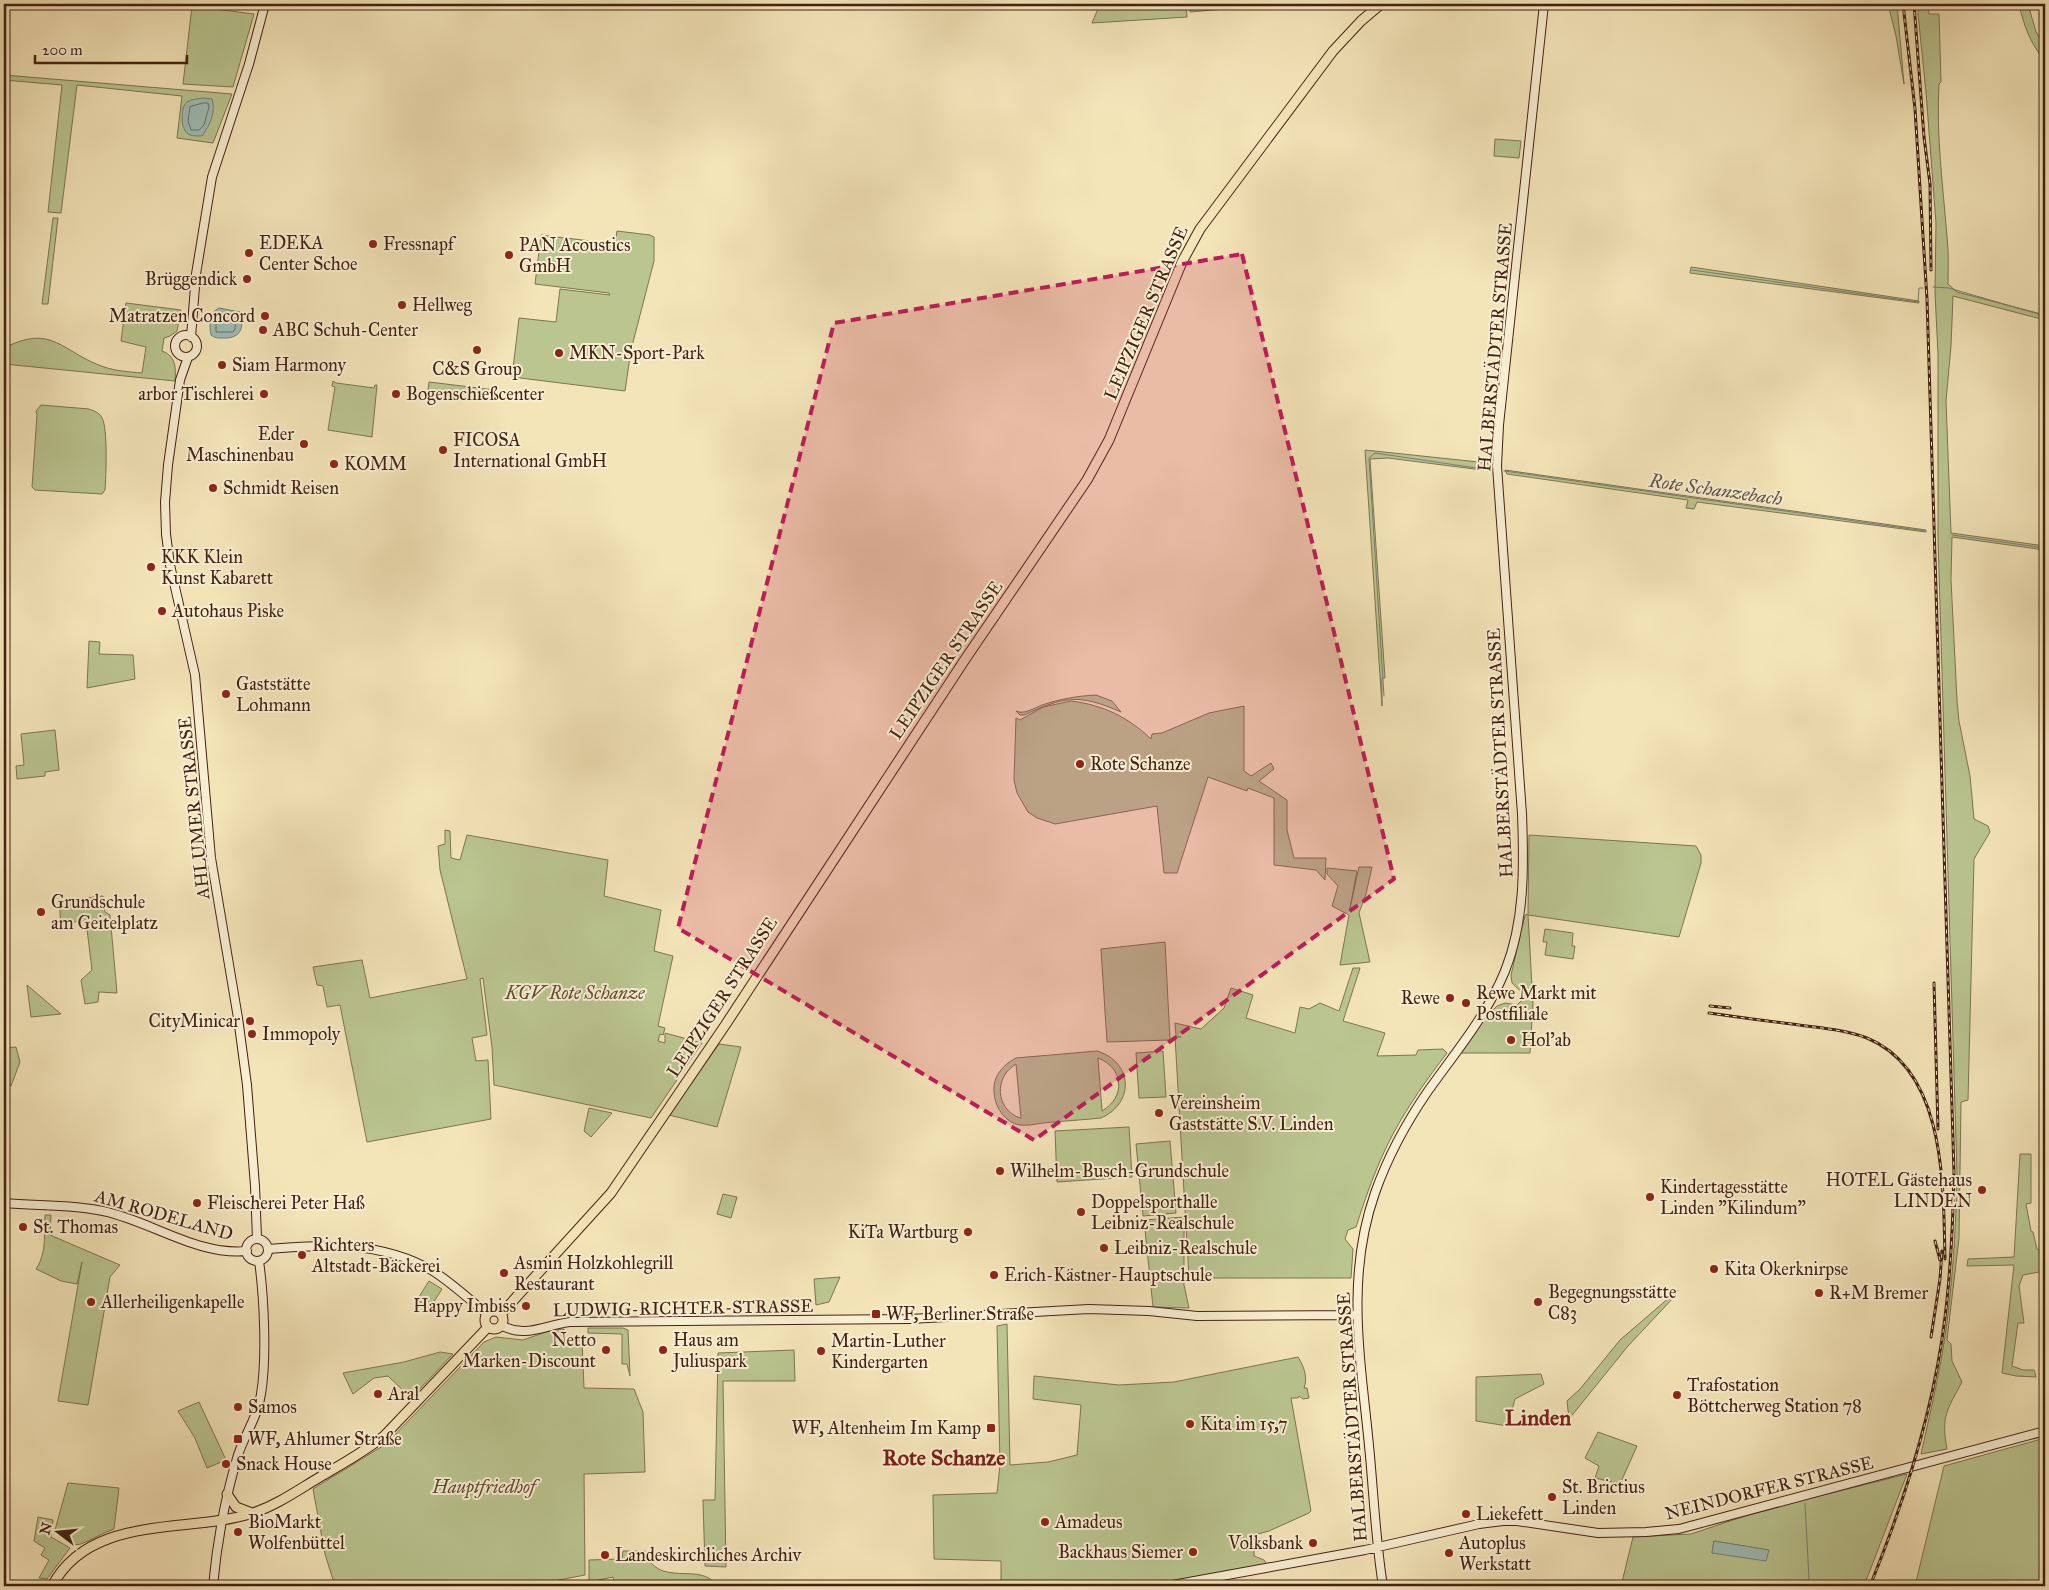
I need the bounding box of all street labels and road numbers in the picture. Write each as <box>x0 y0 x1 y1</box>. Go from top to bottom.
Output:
street label: HALBERSTÄDTER STRASSE <box>1473 221 1517 472</box>
street label: LEIPZIGER STRASSE <box>1099 223 1193 403</box>
street label: LEIPZIGER STRASSE <box>885 576 1007 743</box>
street label: HALBERSTÄDTER STRASSE <box>1482 628 1518 878</box>
street label: AHLUMER STRASSE <box>173 715 215 902</box>
street label: LEIPZIGER STRASSE <box>662 913 782 1081</box>
street label: AM RODELAND <box>91 1184 236 1245</box>
street label: HALBERSTÄDTER STRASSE <box>1332 1292 1372 1542</box>
street label: LUDWIG-RICHTER-STRASSE <box>553 1295 814 1321</box>
street label: NEINDORFER STRASSE <box>1663 1451 1875 1525</box>

